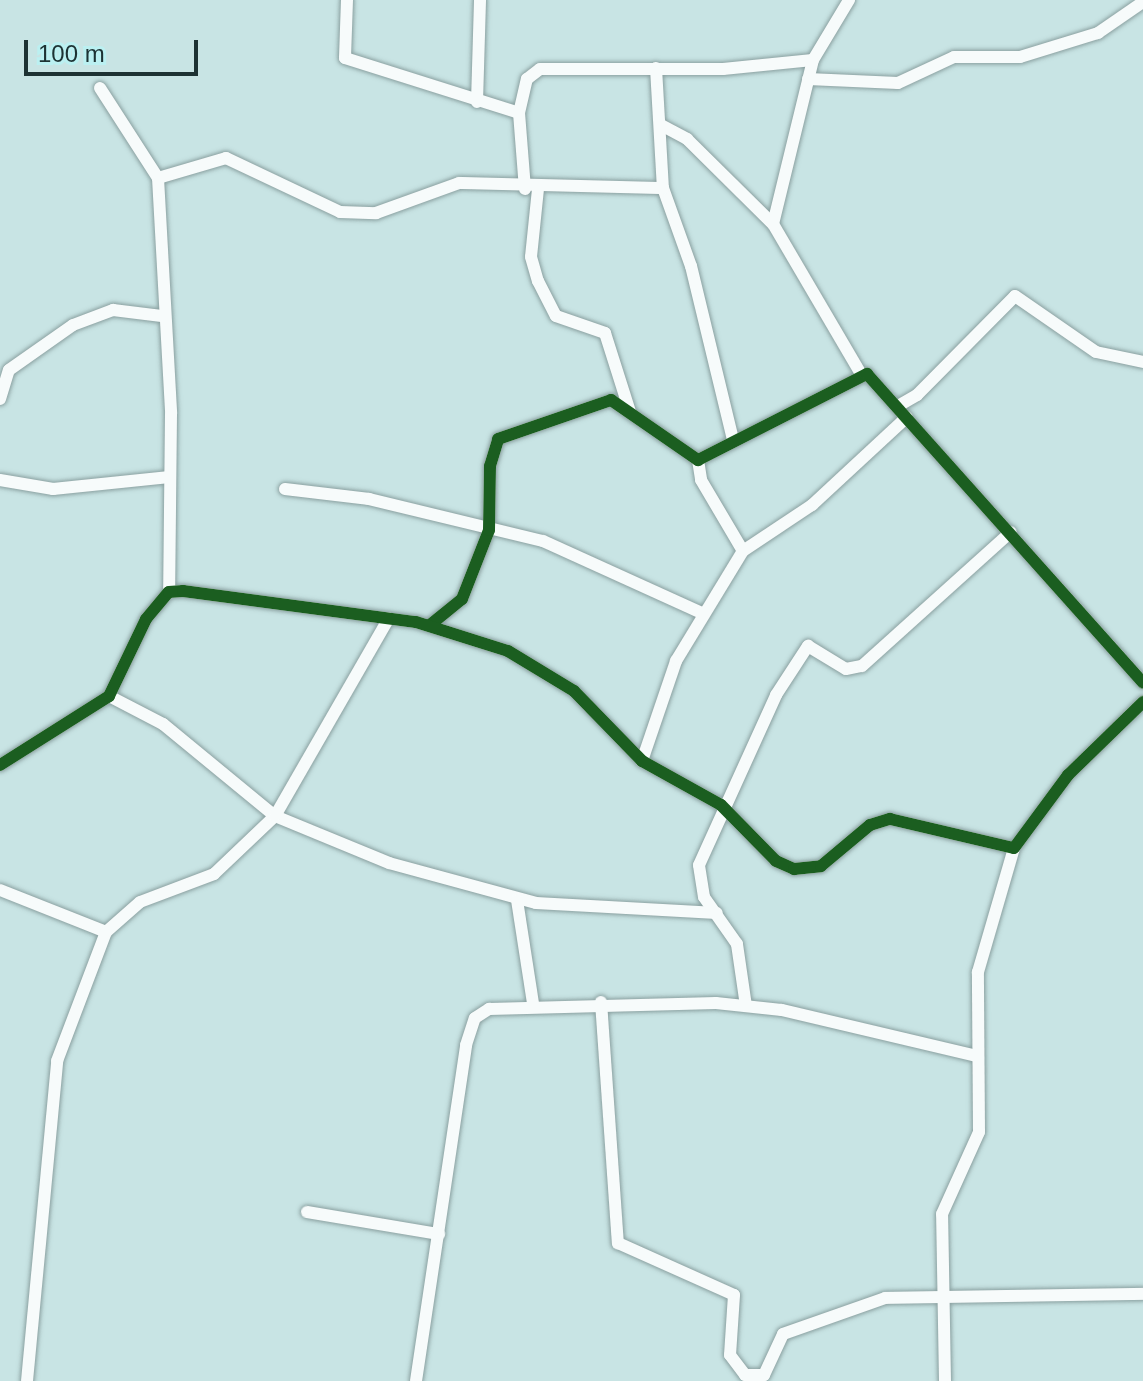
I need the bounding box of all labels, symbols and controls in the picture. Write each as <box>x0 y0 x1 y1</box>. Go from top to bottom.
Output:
scale bar <box>28 24 202 74</box>
text: 100 m <box>38 40 105 67</box>

